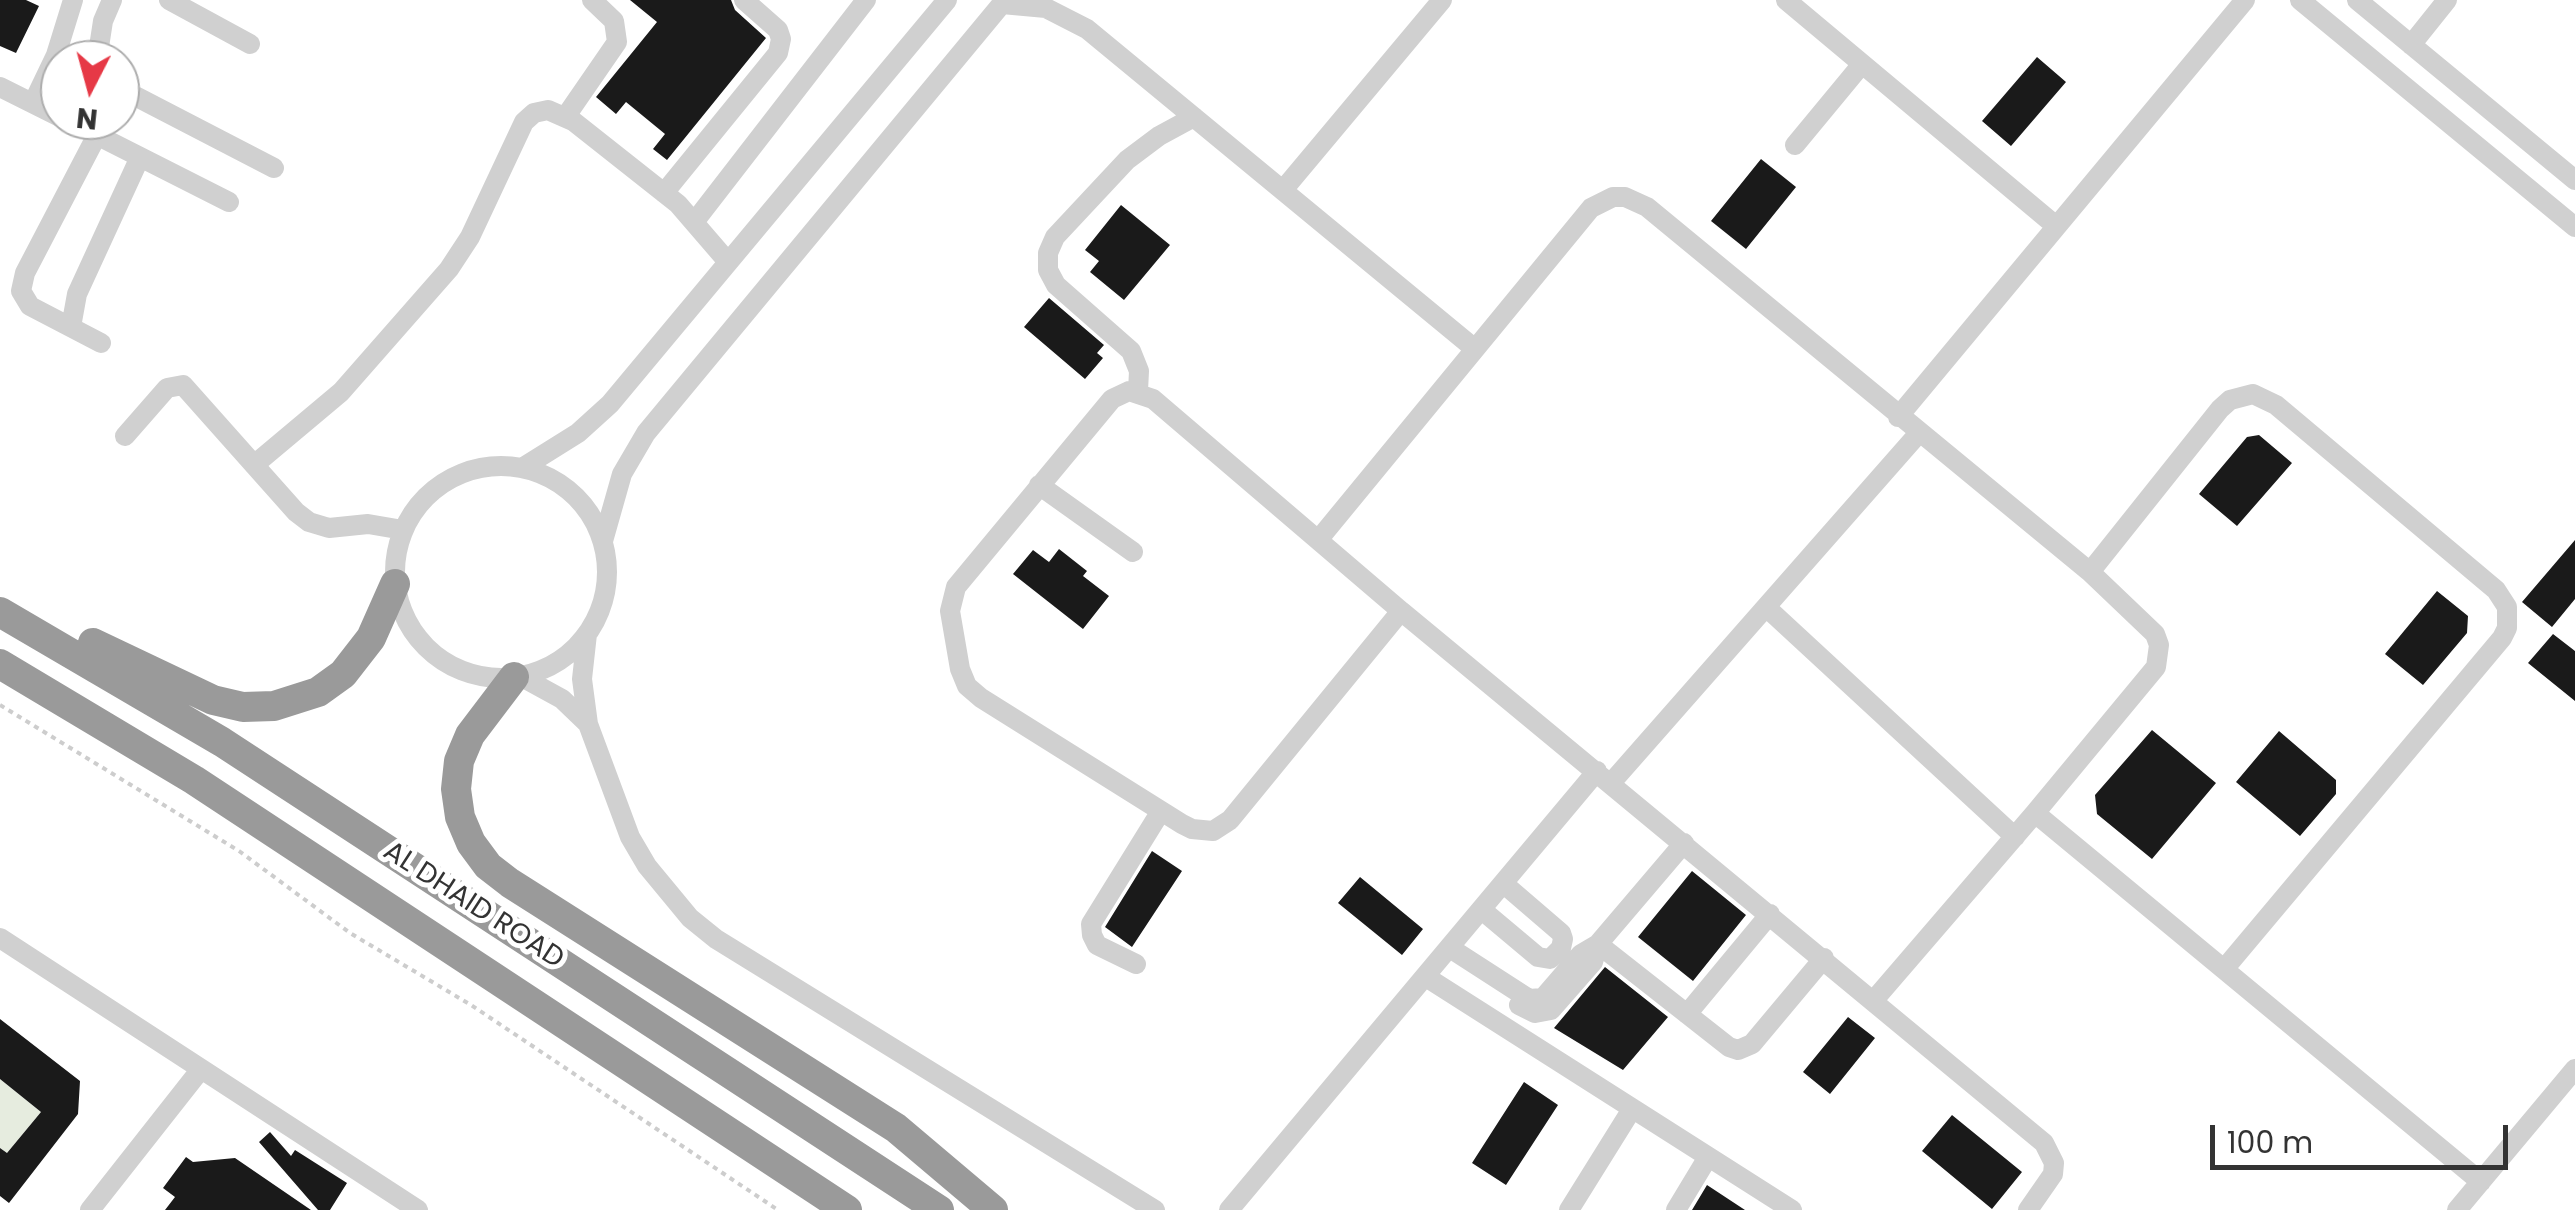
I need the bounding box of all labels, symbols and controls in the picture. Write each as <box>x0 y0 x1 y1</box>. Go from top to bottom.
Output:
north arrow <box>40 40 140 140</box>
text: N <box>75 98 100 139</box>
street label: AL DHAID ROAD <box>376 835 570 977</box>
scale bar <box>2215 1105 2512 1167</box>
text: 100 m <box>2227 1121 2313 1164</box>

